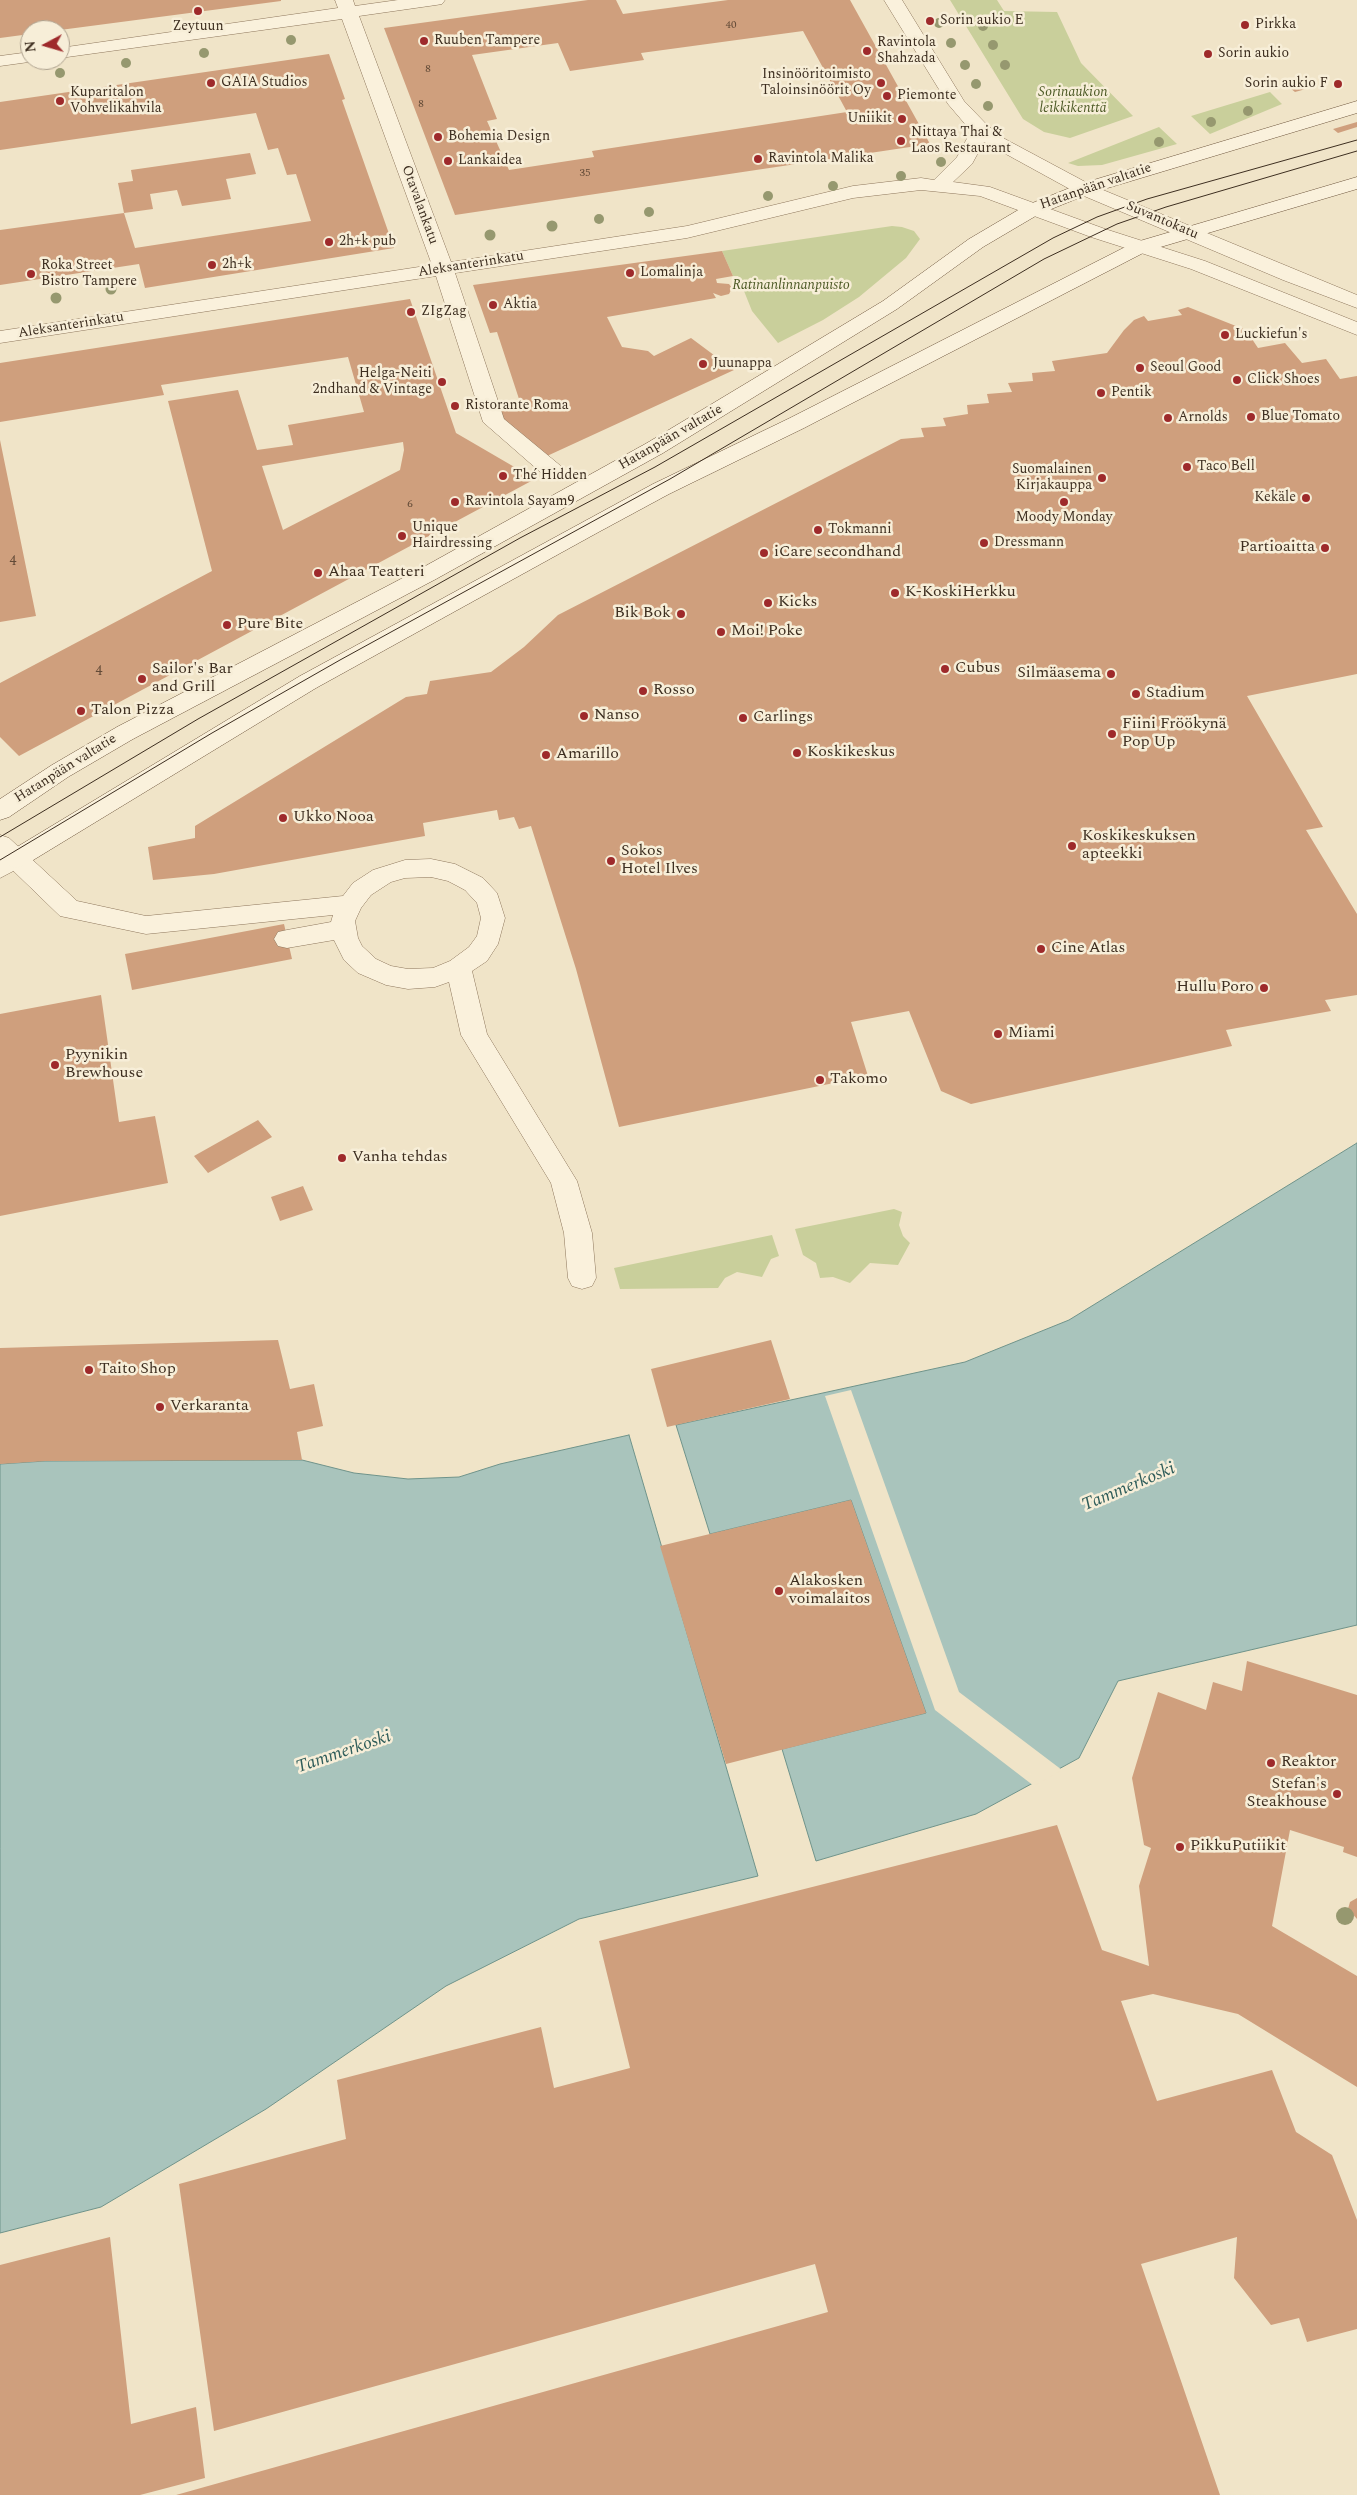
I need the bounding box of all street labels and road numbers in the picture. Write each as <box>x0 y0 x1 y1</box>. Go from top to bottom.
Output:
street label: Hatanpään valtatie <box>1038 160 1154 214</box>
street label: Otavalankatu <box>397 163 441 247</box>
street label: Suvantokatu <box>1123 198 1201 244</box>
street label: Aleksanterinkatu <box>417 248 525 282</box>
street label: Aleksanterinkatu <box>17 309 125 343</box>
street label: Hatanpään valtatie <box>616 401 726 475</box>
street label: Hatanpään valtatie <box>12 731 120 807</box>

